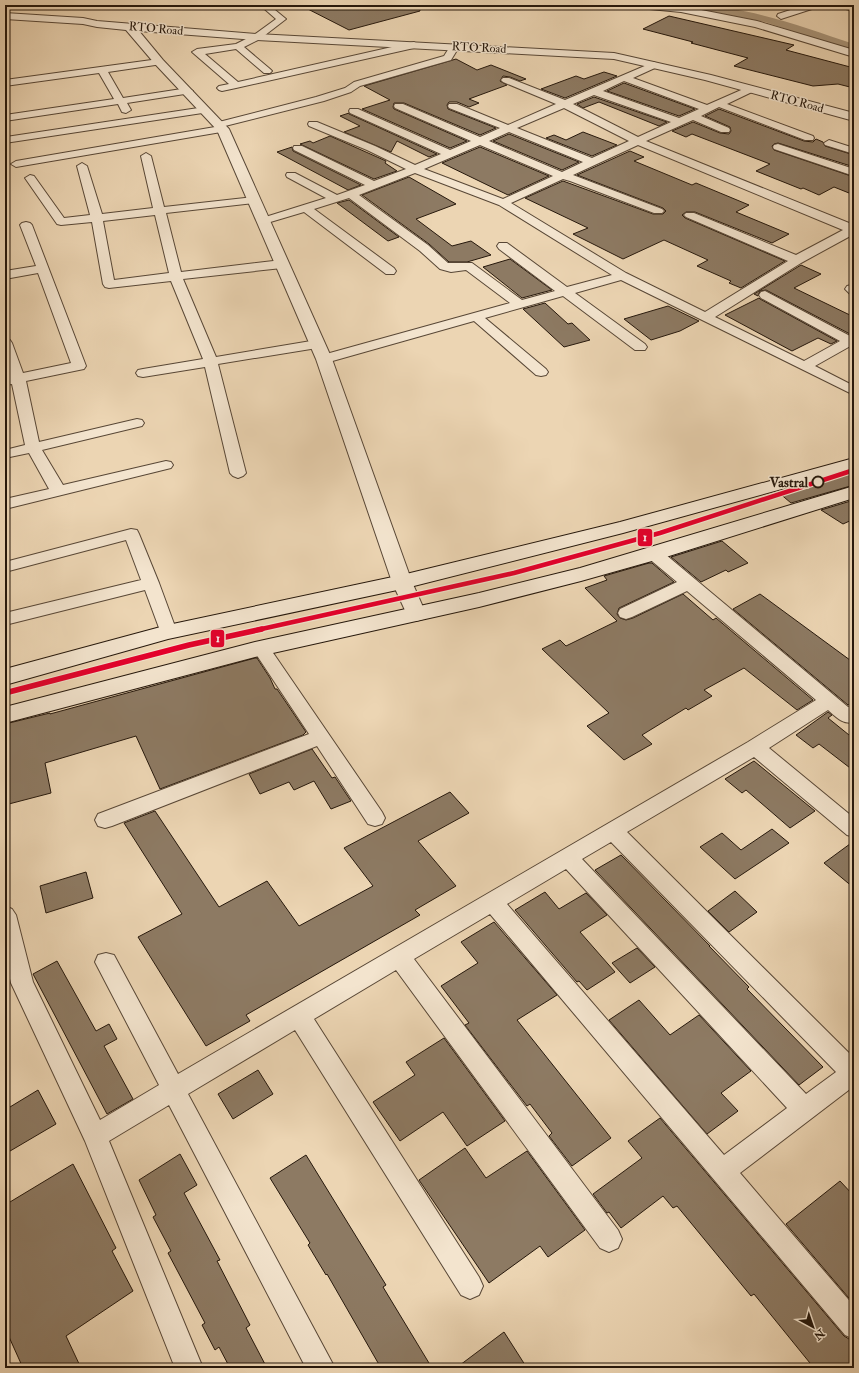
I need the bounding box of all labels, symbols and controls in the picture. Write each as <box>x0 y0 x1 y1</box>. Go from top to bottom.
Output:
street label: RTO Road <box>128 19 184 39</box>
street label: RTO Road <box>451 39 507 57</box>
street label: RTO Road <box>769 88 825 116</box>
place label: Vastral <box>769 474 808 491</box>
marker: Vastral <box>811 475 825 489</box>
line badge: 1 <box>637 528 653 547</box>
text: 1 <box>643 531 647 544</box>
line badge: 1 <box>210 629 225 648</box>
text: 1 <box>216 632 220 645</box>
north arrow <box>793 1307 833 1347</box>
text: N <box>810 1325 828 1343</box>

